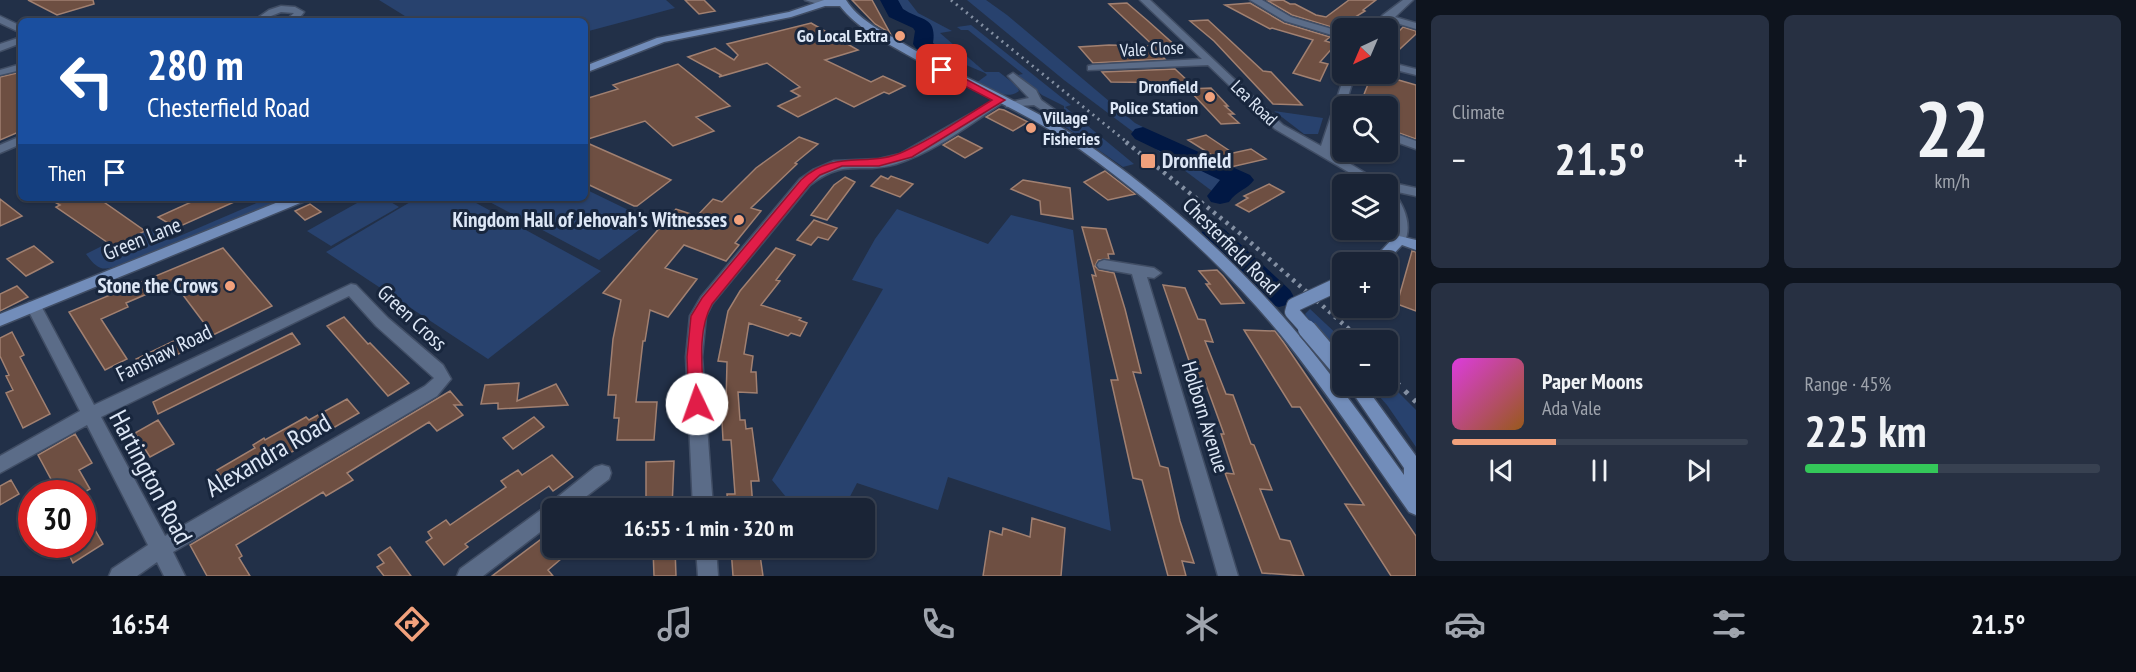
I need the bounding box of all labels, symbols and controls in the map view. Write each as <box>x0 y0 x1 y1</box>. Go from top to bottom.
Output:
north arrow <box>1332 18 1398 84</box>
map controls <box>1332 18 1398 396</box>
place label: Go Local Extra <box>797 24 888 47</box>
marker: Go Local Extra <box>893 29 907 43</box>
street label: Vale Close <box>1118 35 1185 62</box>
text: 280 m <box>147 37 244 92</box>
icon: left <box>48 42 126 120</box>
pin <box>916 44 967 95</box>
icon: arrive <box>925 53 958 86</box>
place label: Dronfield Police Station <box>1110 75 1198 119</box>
street label: Lea Road <box>1226 75 1282 130</box>
text: 22 <box>1915 78 1990 179</box>
text: Chesterfield Road <box>147 90 310 124</box>
marker: Dronfield Police Station <box>1203 90 1217 104</box>
button: search <box>1332 96 1398 162</box>
text: Climate <box>1452 99 1505 125</box>
place label: Village Fisheries <box>1042 106 1100 150</box>
marker: Village Fisheries <box>1024 121 1038 135</box>
text: 21.5° <box>1555 129 1645 187</box>
text: − <box>1452 138 1466 181</box>
text: + <box>1734 138 1747 181</box>
place label: Dronfield <box>1162 147 1231 174</box>
marker: Dronfield <box>1139 152 1157 170</box>
icon: arrive <box>98 156 131 189</box>
text: Then <box>48 159 86 187</box>
text: km/h <box>1935 168 1970 194</box>
button: layers <box>1332 174 1398 240</box>
street label: Chesterfield Road <box>1177 191 1286 300</box>
place label: Kingdom Hall of Jehovah's Witnesses <box>452 206 727 233</box>
street label: Green Lane <box>99 211 185 266</box>
marker: Kingdom Hall of Jehovah's Witnesses <box>732 213 746 227</box>
button: + <box>1332 252 1398 318</box>
place label: Stone the Crows <box>97 272 218 299</box>
marker: Stone the Crows <box>223 279 237 293</box>
street label: Green Cross <box>372 279 453 357</box>
street label: Fanshaw Road <box>111 318 216 387</box>
button: − <box>1332 330 1398 396</box>
street label: Holborn Avenue <box>1176 358 1235 476</box>
text: Paper Moons <box>1542 367 1643 395</box>
text: Range · 45% <box>1805 371 1891 397</box>
position arrow <box>665 372 729 436</box>
text: Ada Vale <box>1542 395 1601 421</box>
text: 225 km <box>1805 401 1927 459</box>
street label: Hartington Road <box>102 404 201 549</box>
street label: Alexandra Road <box>199 405 337 504</box>
icon: previous <box>1485 454 1518 487</box>
icon: pause <box>1583 454 1616 487</box>
icon: next <box>1682 454 1715 487</box>
speed limit sign: 30 <box>18 480 96 558</box>
text: 16:55 · 1 min · 320 m <box>623 514 794 542</box>
icon: directions <box>391 603 433 645</box>
icon: music <box>654 603 696 645</box>
icon: phone <box>917 603 959 645</box>
icon: climate <box>1181 603 1223 645</box>
icon: car <box>1444 603 1486 645</box>
icon: filters <box>1708 603 1750 645</box>
text: 16:54 <box>111 607 169 641</box>
text: 21.5° <box>1971 607 2025 641</box>

